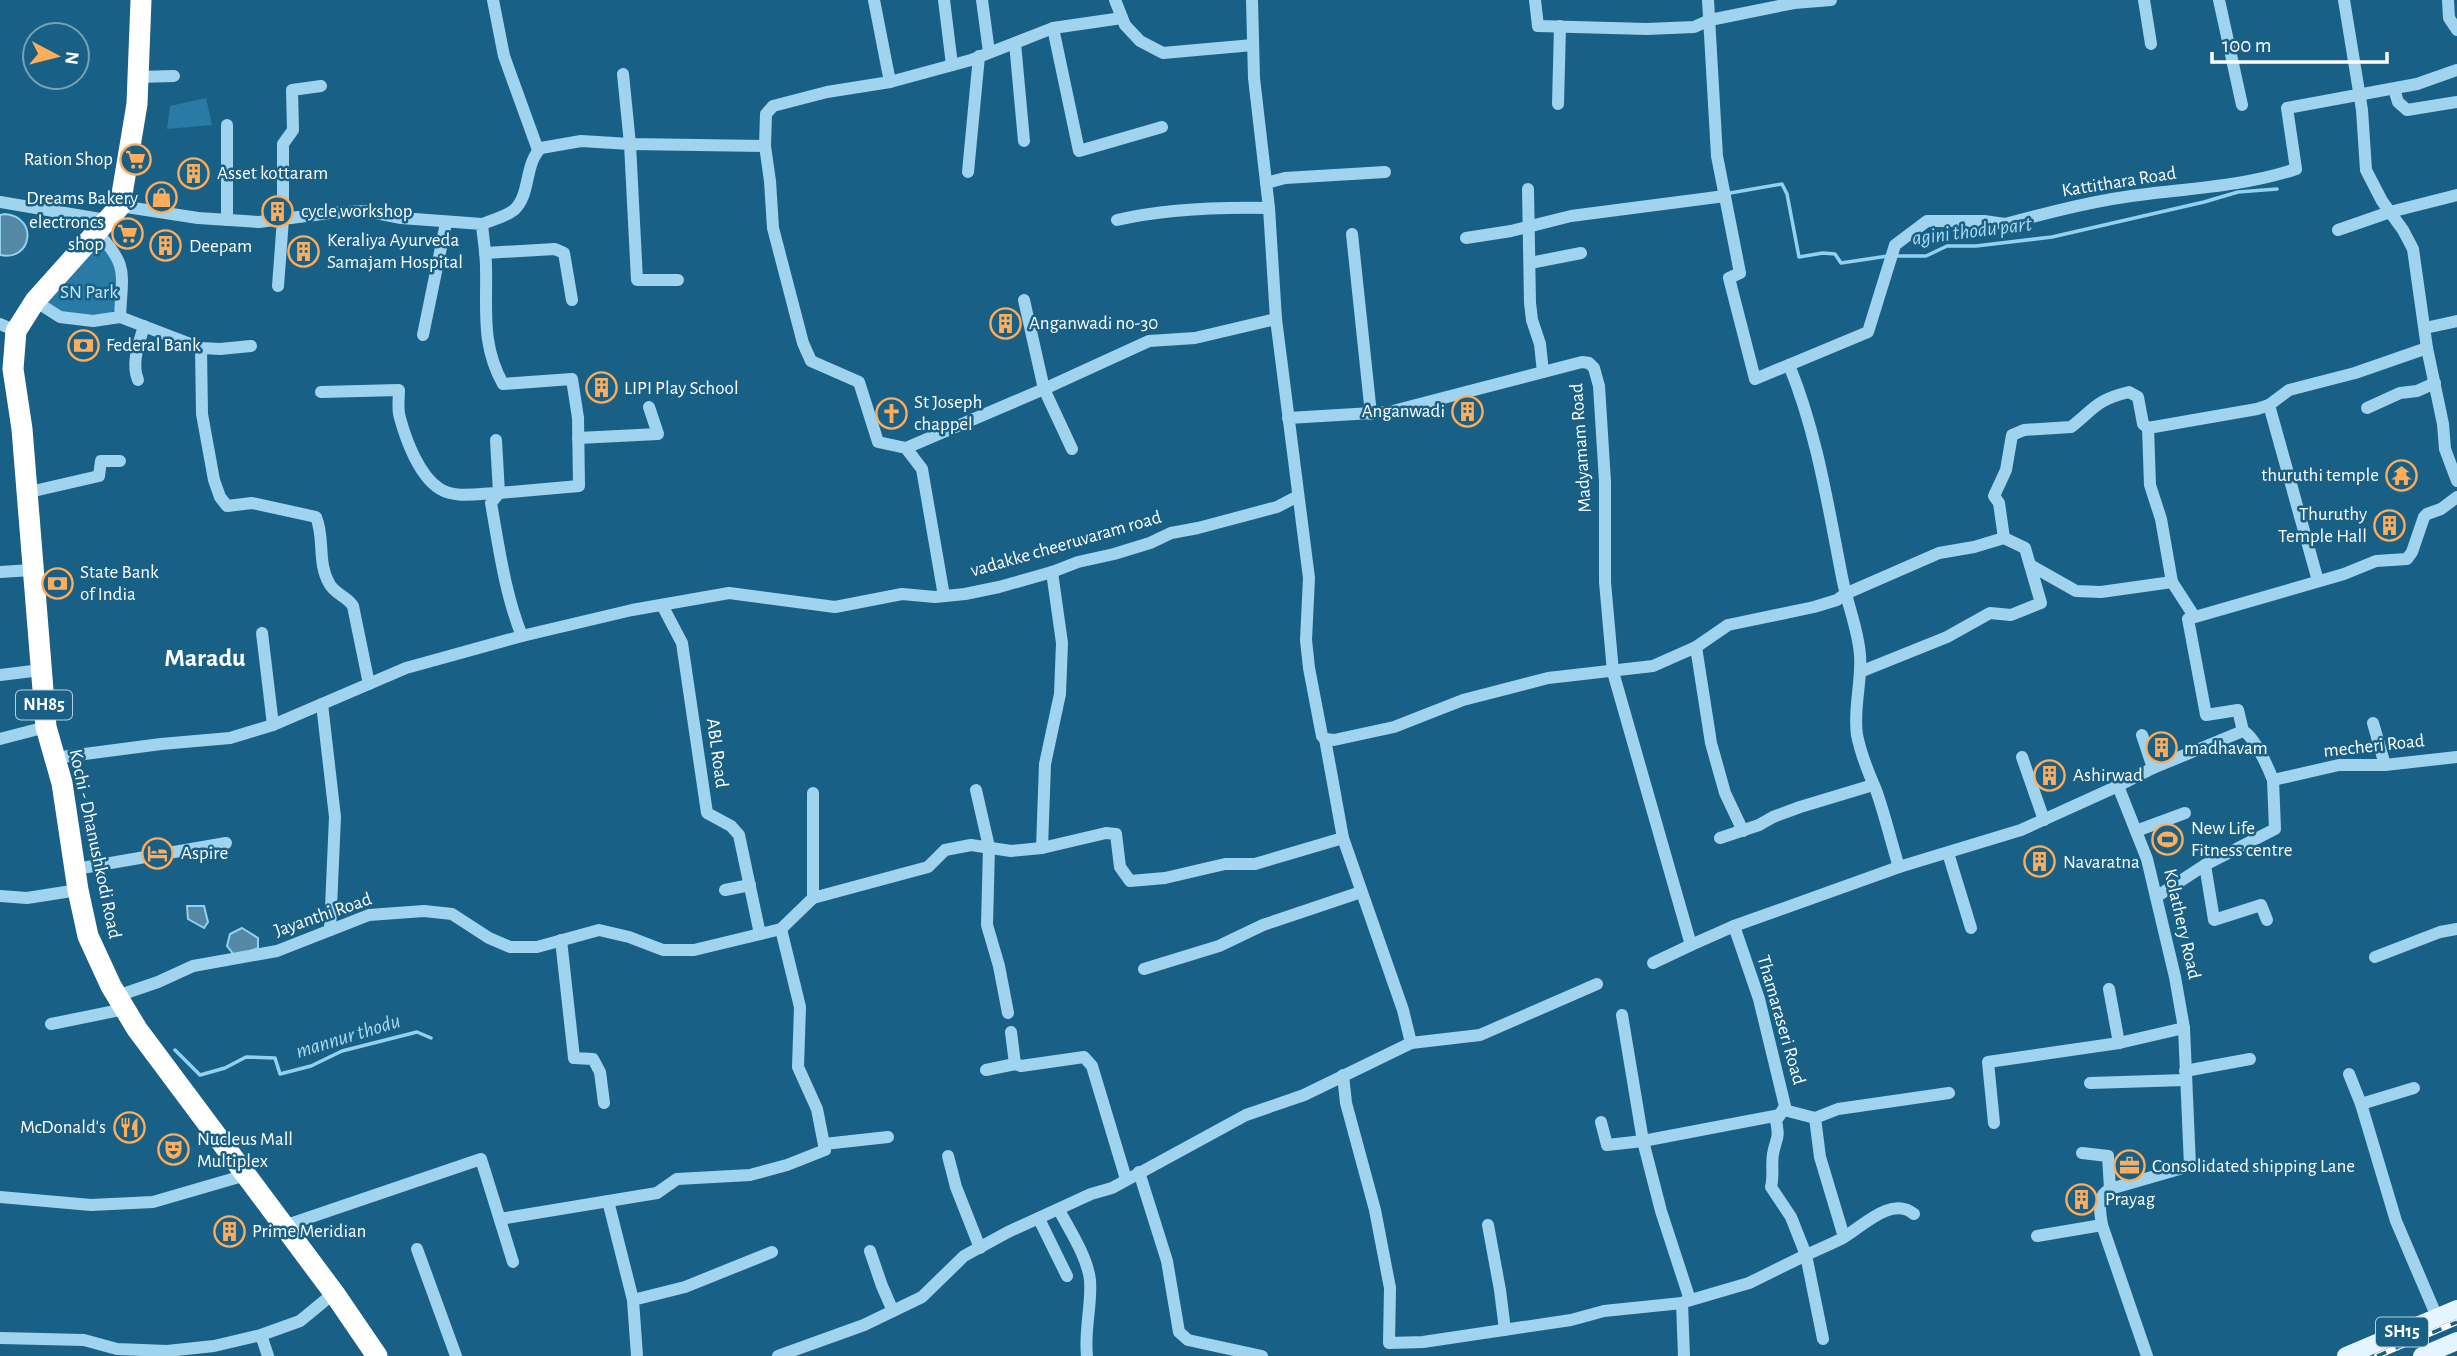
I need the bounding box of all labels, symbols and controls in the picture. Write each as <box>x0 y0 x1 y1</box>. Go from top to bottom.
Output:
north arrow <box>21 21 91 91</box>
scale bar <box>2212 21 2387 65</box>
text: 100 m <box>2222 35 2272 56</box>
text: N <box>61 50 82 66</box>
supermarket icon: Ration Shop <box>119 142 153 176</box>
place label: Ration Shop <box>24 150 113 169</box>
building icon: Asset kottaram <box>177 156 211 190</box>
place label: Asset kottaram <box>217 164 328 183</box>
street label: Kattithara Road <box>2060 164 2178 200</box>
shop icon: Dreams Bakery <box>144 181 178 215</box>
place label: Dreams Bakery <box>26 189 138 208</box>
building icon: cycle workshop <box>261 194 295 228</box>
place label: cycle workshop <box>301 202 412 221</box>
place label: electroncs shop <box>29 213 104 254</box>
water label: agini thodu part <box>1911 213 2033 250</box>
supermarket icon: electroncs shop <box>110 216 144 250</box>
building icon: Deepam <box>149 229 183 263</box>
place label: Keraliya Ayurveda Samajam Hospital <box>327 231 463 272</box>
building icon: Keraliya Ayurveda Samajam Hospital <box>287 234 321 268</box>
place label: Deepam <box>189 237 252 256</box>
park label: SN Park <box>60 283 118 302</box>
building icon: Anganwadi no-30 <box>989 306 1023 340</box>
place label: Anganwadi no-30 <box>1029 314 1158 333</box>
bank icon: Federal Bank <box>66 328 100 362</box>
place label: Federal Bank <box>106 336 201 355</box>
building icon: LIPI Play School <box>584 371 618 405</box>
place label: LIPI Play School <box>624 379 739 398</box>
street label: Madyamam Road <box>1567 382 1595 513</box>
place label: St Joseph chappel <box>914 393 982 434</box>
building icon: Anganwadi <box>1451 394 1485 428</box>
church icon: St Joseph chappel <box>874 396 908 430</box>
place label: Anganwadi <box>1362 402 1445 421</box>
temple icon: thuruthi temple <box>2385 458 2419 492</box>
place label: thuruthi temple <box>2261 466 2379 485</box>
place label: Thuruthy Temple Hall <box>2278 505 2367 546</box>
street label: vadakke cheeruvaram road <box>968 508 1164 580</box>
building icon: Thuruthy Temple Hall <box>2373 508 2407 542</box>
place label: State Bank of India <box>80 563 159 604</box>
bank icon: State Bank of India <box>40 566 74 600</box>
district label: Maradu <box>164 645 246 671</box>
road number: NH85 <box>16 690 72 720</box>
street label: ABL Road <box>703 717 731 789</box>
building icon: madhavam <box>2144 731 2178 765</box>
street label: mecheri Road <box>2322 731 2426 761</box>
place label: madhavam <box>2184 739 2268 758</box>
street label: Kochi - Dhanushkodi Road <box>66 747 124 941</box>
building icon: Ashirwad <box>2033 758 2067 792</box>
place label: Ashirwad <box>2073 766 2143 785</box>
place label: New Life Fitness centre <box>2191 819 2292 860</box>
sports icon: New Life Fitness centre <box>2151 822 2185 856</box>
hotel icon: Aspire <box>141 836 175 870</box>
place label: Aspire <box>181 844 228 863</box>
building icon: Navaratna <box>2023 845 2057 879</box>
place label: Navaratna <box>2063 853 2140 872</box>
street label: Kolathery Road <box>2160 867 2204 981</box>
street label: Jayanthi Road <box>272 889 374 941</box>
street label: Thamaraseri Road <box>1753 953 1809 1087</box>
water label: mannur thodu <box>293 1010 403 1062</box>
restaurant icon: McDonald's <box>112 1110 146 1144</box>
place label: McDonald's <box>20 1118 106 1137</box>
place label: Nucleus Mall Multiplex <box>197 1130 293 1171</box>
theatre icon: Nucleus Mall Multiplex <box>157 1133 191 1167</box>
office icon: Consolidated shipping Lane <box>2112 1149 2146 1183</box>
place label: Consolidated shipping Lane <box>2152 1157 2355 1176</box>
building icon: Prayag <box>2065 1182 2099 1216</box>
place label: Prayag <box>2105 1190 2156 1209</box>
building icon: Prime Meridian <box>212 1214 246 1248</box>
place label: Prime Meridian <box>252 1222 366 1241</box>
road number: SH15 <box>2376 1317 2428 1346</box>

